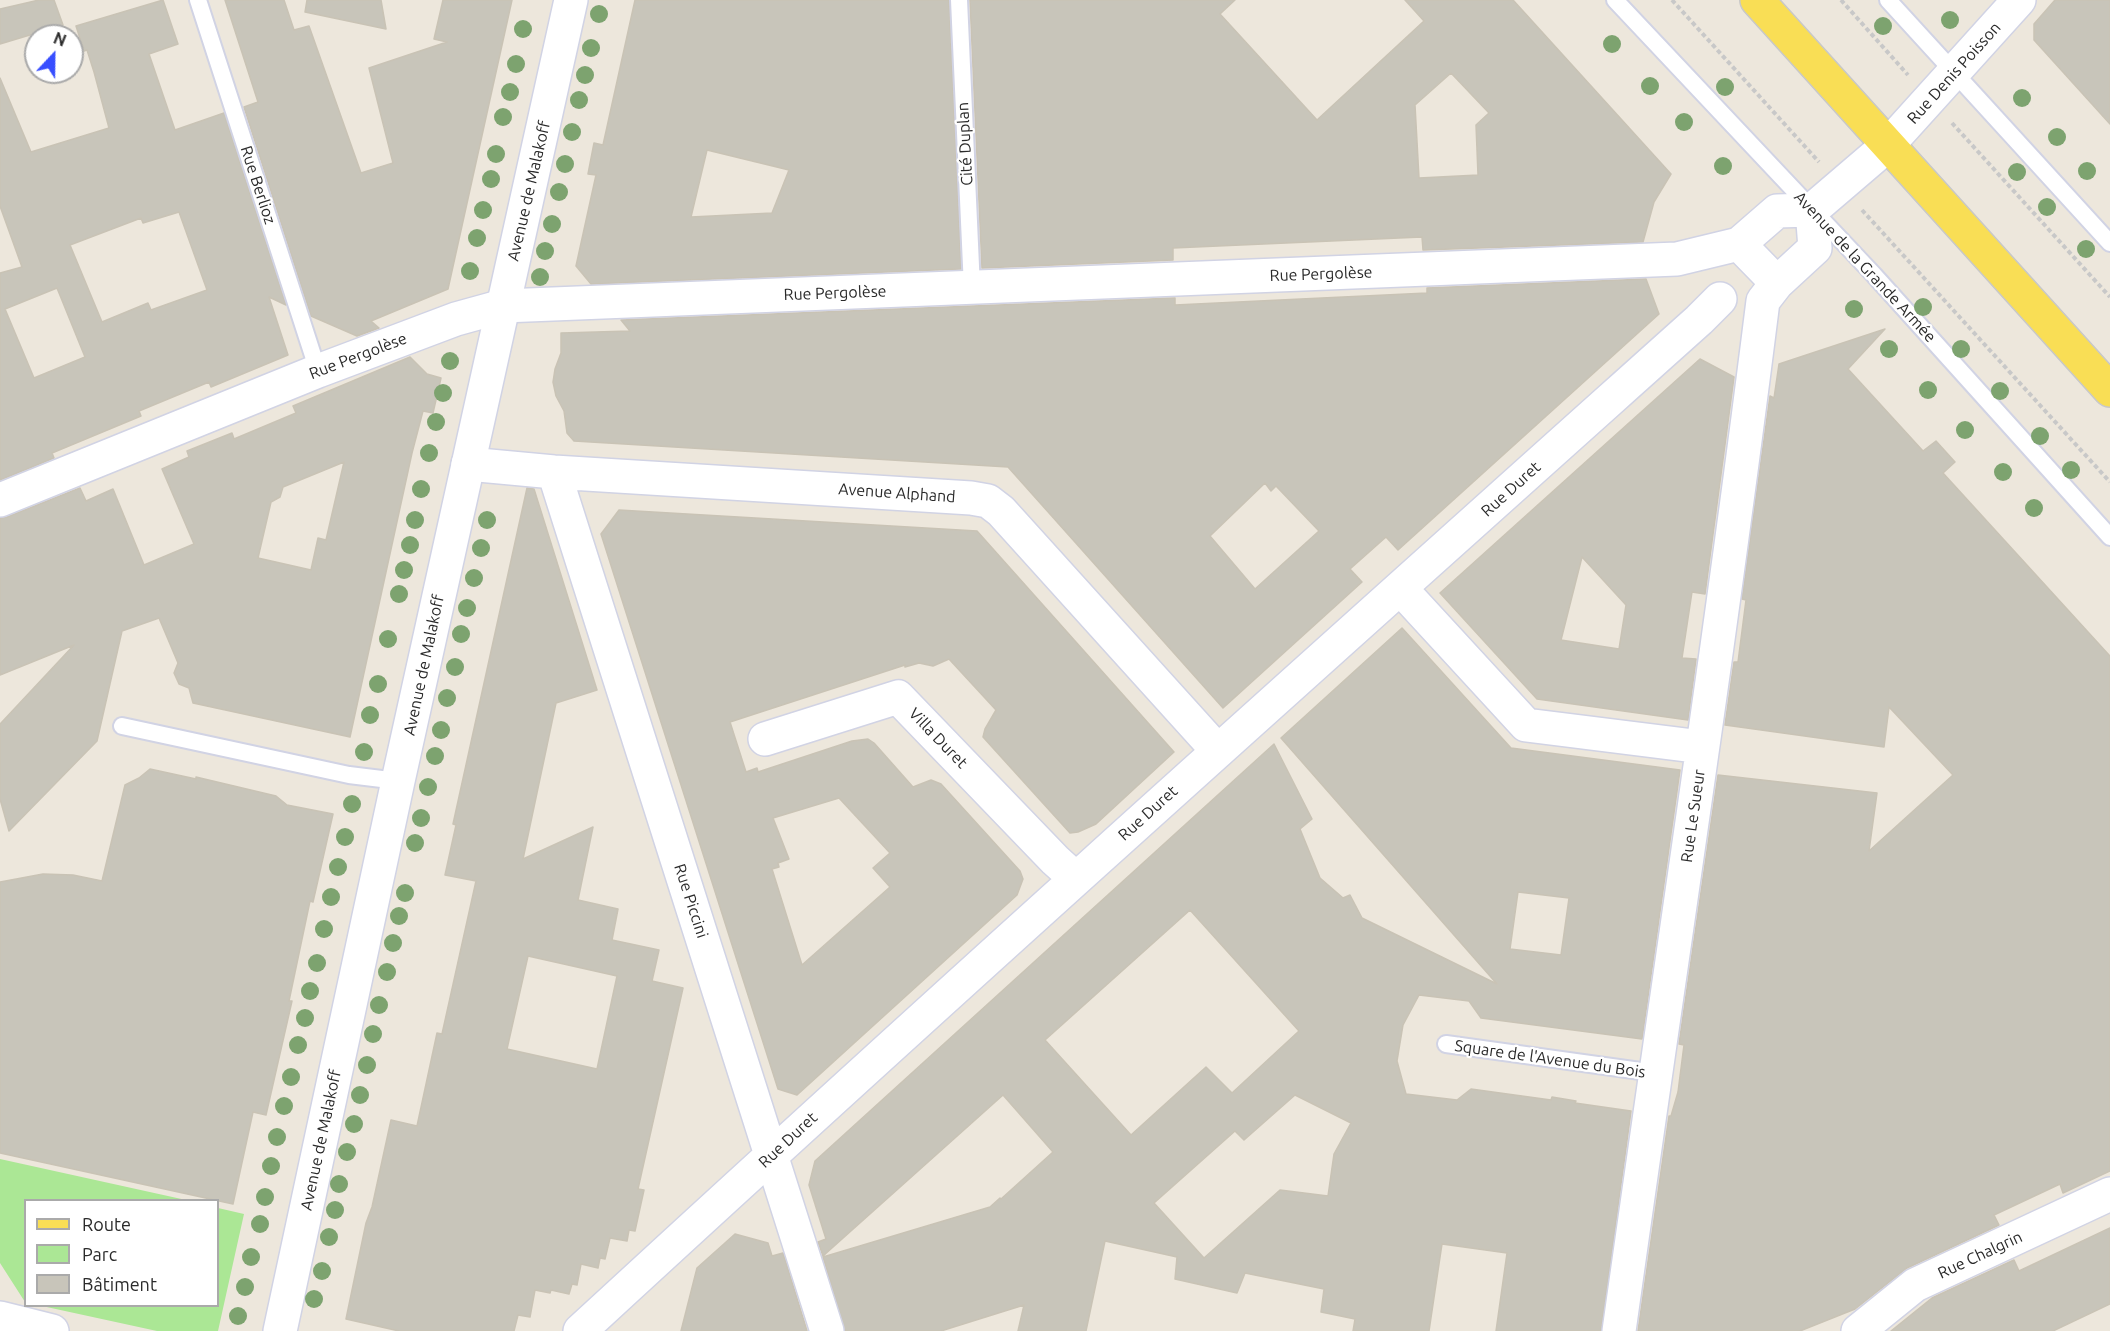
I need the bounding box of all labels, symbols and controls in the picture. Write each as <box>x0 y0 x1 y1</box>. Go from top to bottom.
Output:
street label: Rue Denis Poisson <box>1903 18 2005 128</box>
north arrow <box>24 24 84 84</box>
text: N <box>51 29 69 50</box>
street label: Cité Duplan <box>953 102 977 186</box>
street label: Avenue de Malakoff <box>504 119 554 263</box>
street label: Rue Berlioz <box>236 143 280 227</box>
street label: Avenue de la Grande Armée <box>1790 188 1940 346</box>
street label: Rue Pergolèse <box>1269 263 1373 285</box>
street label: Rue Pergolèse <box>783 282 887 304</box>
street label: Rue Pergolèse <box>306 329 410 383</box>
street label: Rue Duret <box>1477 457 1545 521</box>
street label: Avenue Alphand <box>838 479 956 507</box>
street label: Avenue de Malakoff <box>400 593 448 737</box>
street label: Villa Duret <box>905 704 971 772</box>
street label: Rue Le Sueur <box>1677 768 1709 864</box>
street label: Rue Duret <box>1114 781 1182 845</box>
street label: Rue Piccini <box>670 862 712 940</box>
street label: Square de l'Avenue du Bois <box>1453 1036 1647 1082</box>
street label: Avenue de Malakoff <box>297 1068 345 1212</box>
street label: Rue Duret <box>755 1108 821 1172</box>
legend <box>24 1199 219 1307</box>
text: Route <box>82 1214 131 1234</box>
street label: Rue Chalgrin <box>1935 1227 2025 1283</box>
text: Parc <box>82 1244 117 1264</box>
text: Bâtiment <box>82 1274 157 1294</box>

